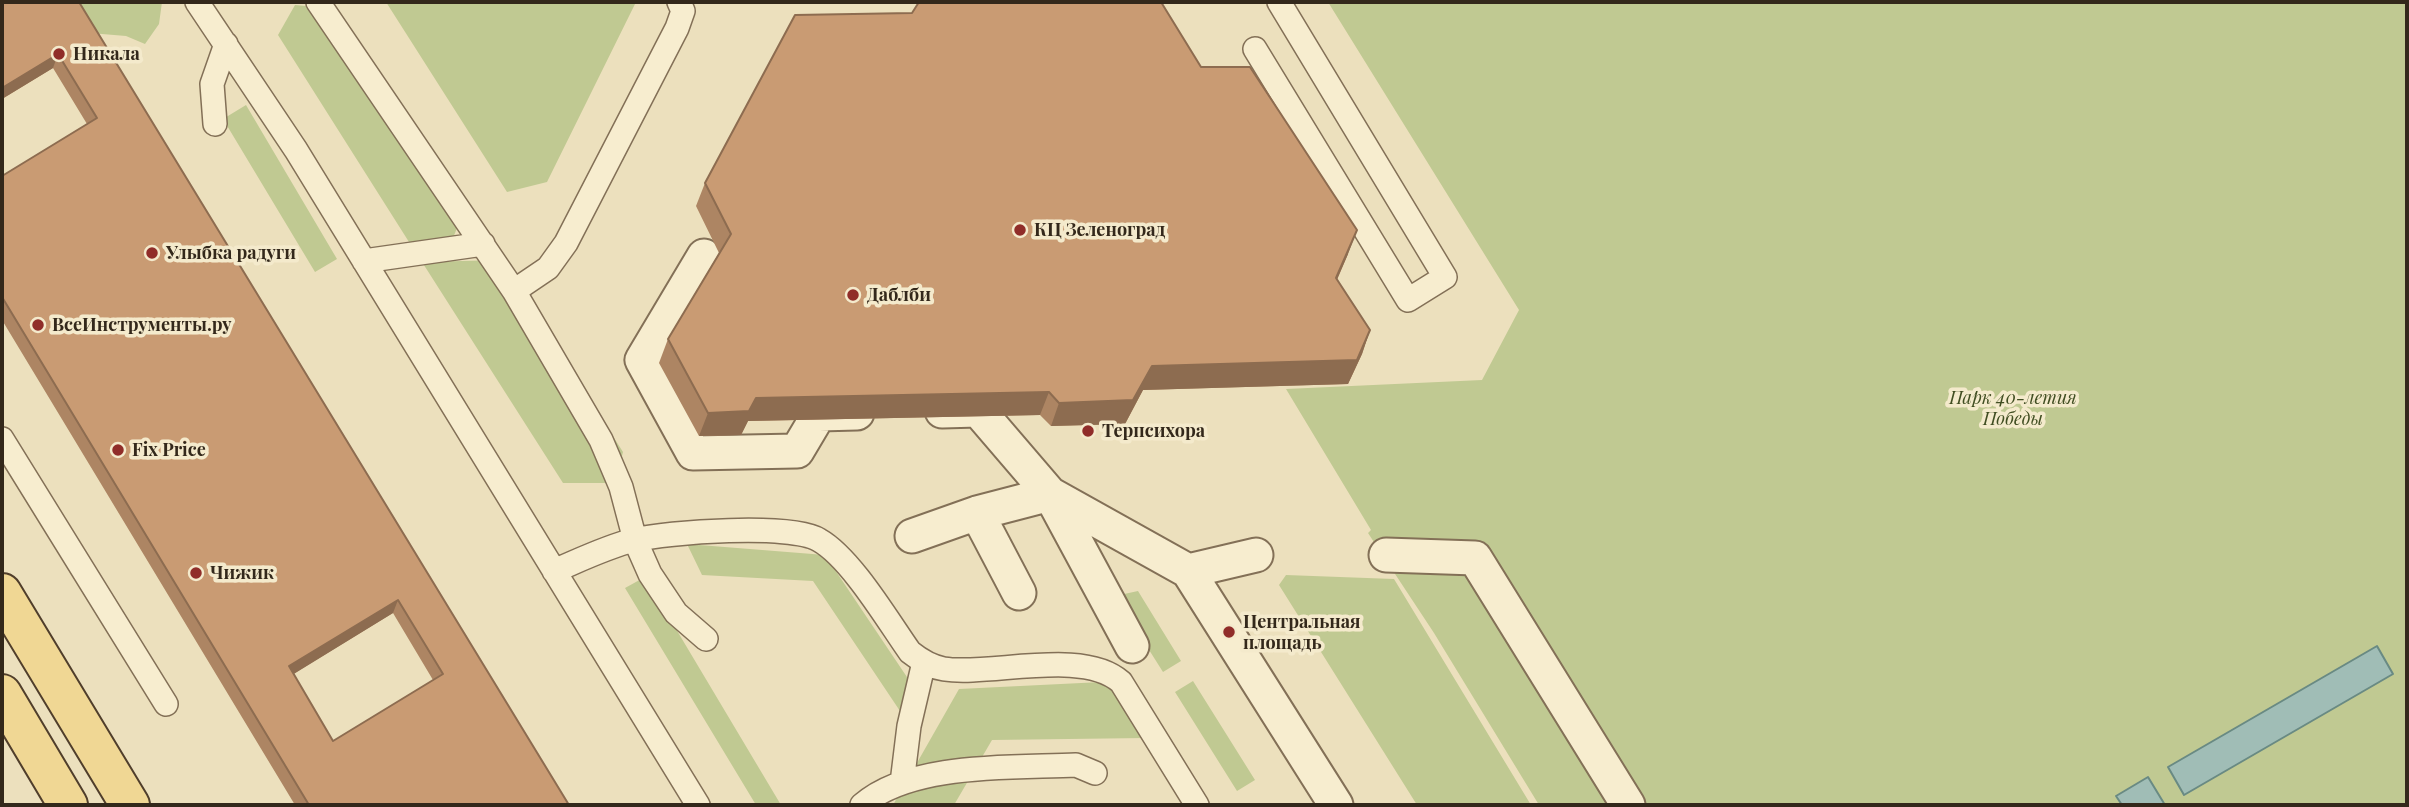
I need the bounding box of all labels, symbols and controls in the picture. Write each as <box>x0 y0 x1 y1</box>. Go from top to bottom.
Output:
place label: Никала <box>73 43 140 65</box>
marker: Никала <box>51 46 67 62</box>
place label: КЦ Зеленоград <box>1034 219 1165 241</box>
marker: КЦ Зеленоград <box>1012 222 1028 238</box>
place label: Улыбка радуги <box>166 242 296 264</box>
marker: Улыбка радуги <box>144 245 160 261</box>
place label: Даблби <box>867 284 931 306</box>
marker: Даблби <box>845 287 861 303</box>
place label: ВсеИнструменты.ру <box>52 314 232 336</box>
marker: ВсеИнструменты.ру <box>30 317 46 333</box>
park label: Парк 40-летия Победы <box>1949 387 2077 430</box>
place label: Терпсихора <box>1102 420 1205 442</box>
marker: Терпсихора <box>1080 423 1096 439</box>
place label: Fix Price <box>132 439 206 461</box>
marker: Fix Price <box>110 442 126 458</box>
place label: Чижик <box>210 562 274 584</box>
marker: Чижик <box>188 565 204 581</box>
place label: Центральная площадь <box>1243 611 1361 654</box>
marker: Центральная площадь <box>1221 624 1237 640</box>

